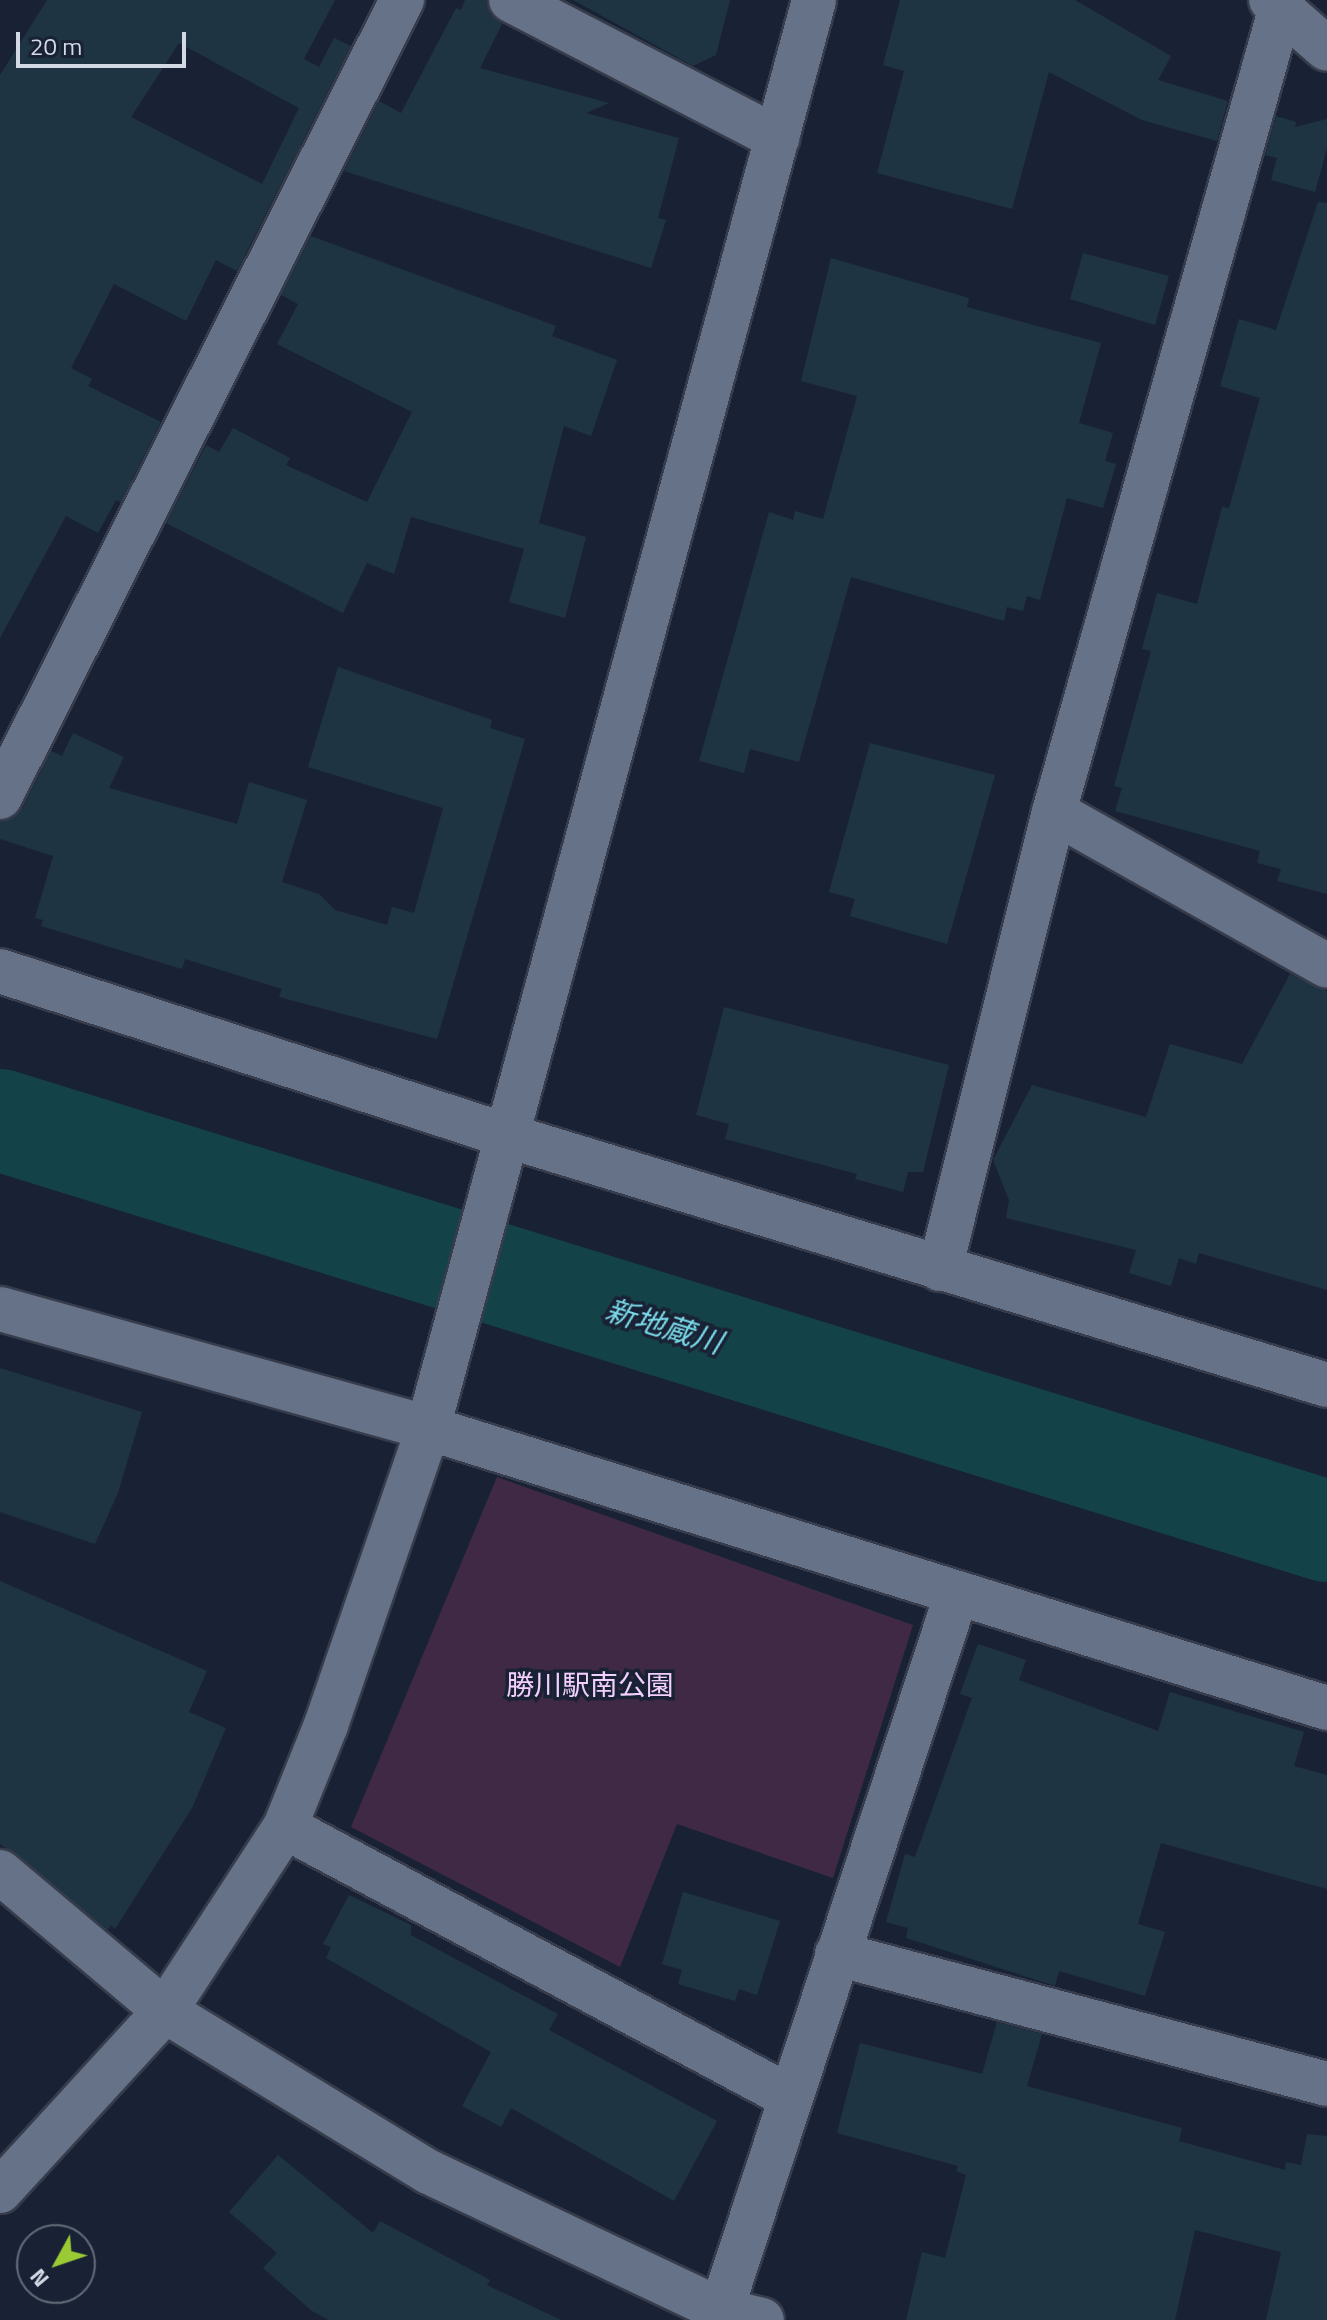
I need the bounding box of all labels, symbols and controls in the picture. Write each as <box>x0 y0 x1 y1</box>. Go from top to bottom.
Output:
scale bar <box>20 16 190 66</box>
text: 20 m <box>30 28 82 64</box>
water label: 新地蔵川 <box>601 1291 727 1361</box>
park label: 勝川駅南公園 <box>506 1668 674 1702</box>
north arrow <box>16 2224 96 2304</box>
text: N <box>21 2261 57 2295</box>

